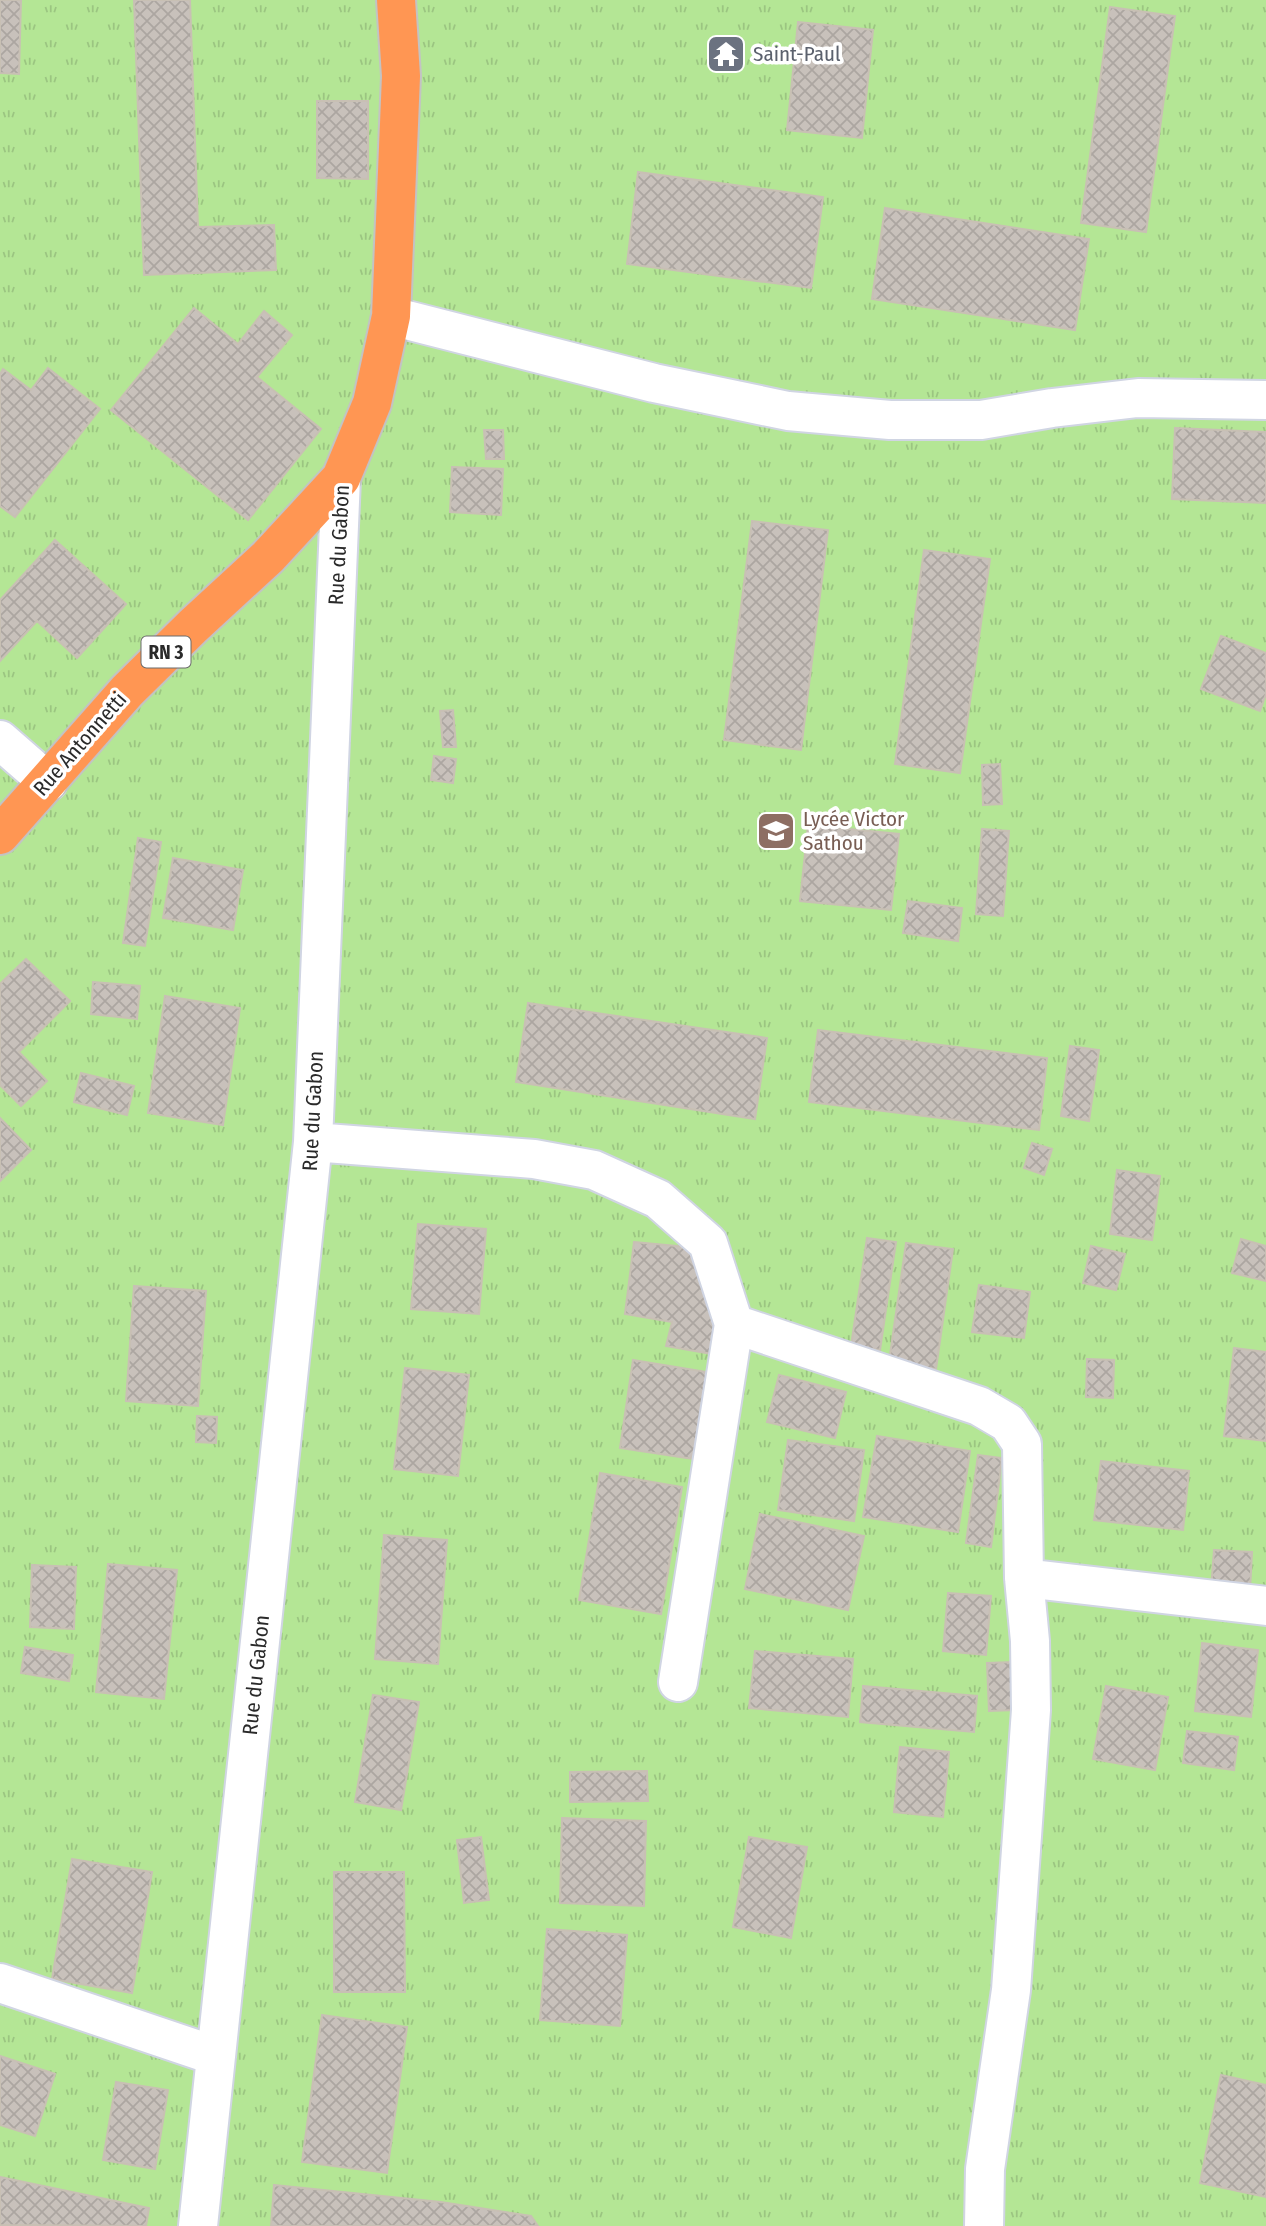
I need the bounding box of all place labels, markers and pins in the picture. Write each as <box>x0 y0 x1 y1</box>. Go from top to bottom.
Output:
temple icon: Saint-Paul <box>705 33 747 75</box>
place label: Saint-Paul <box>753 41 841 67</box>
place label: Lycée Victor Sathou <box>803 806 905 856</box>
school or university icon: Lycée Victor Sathou <box>755 810 797 852</box>

